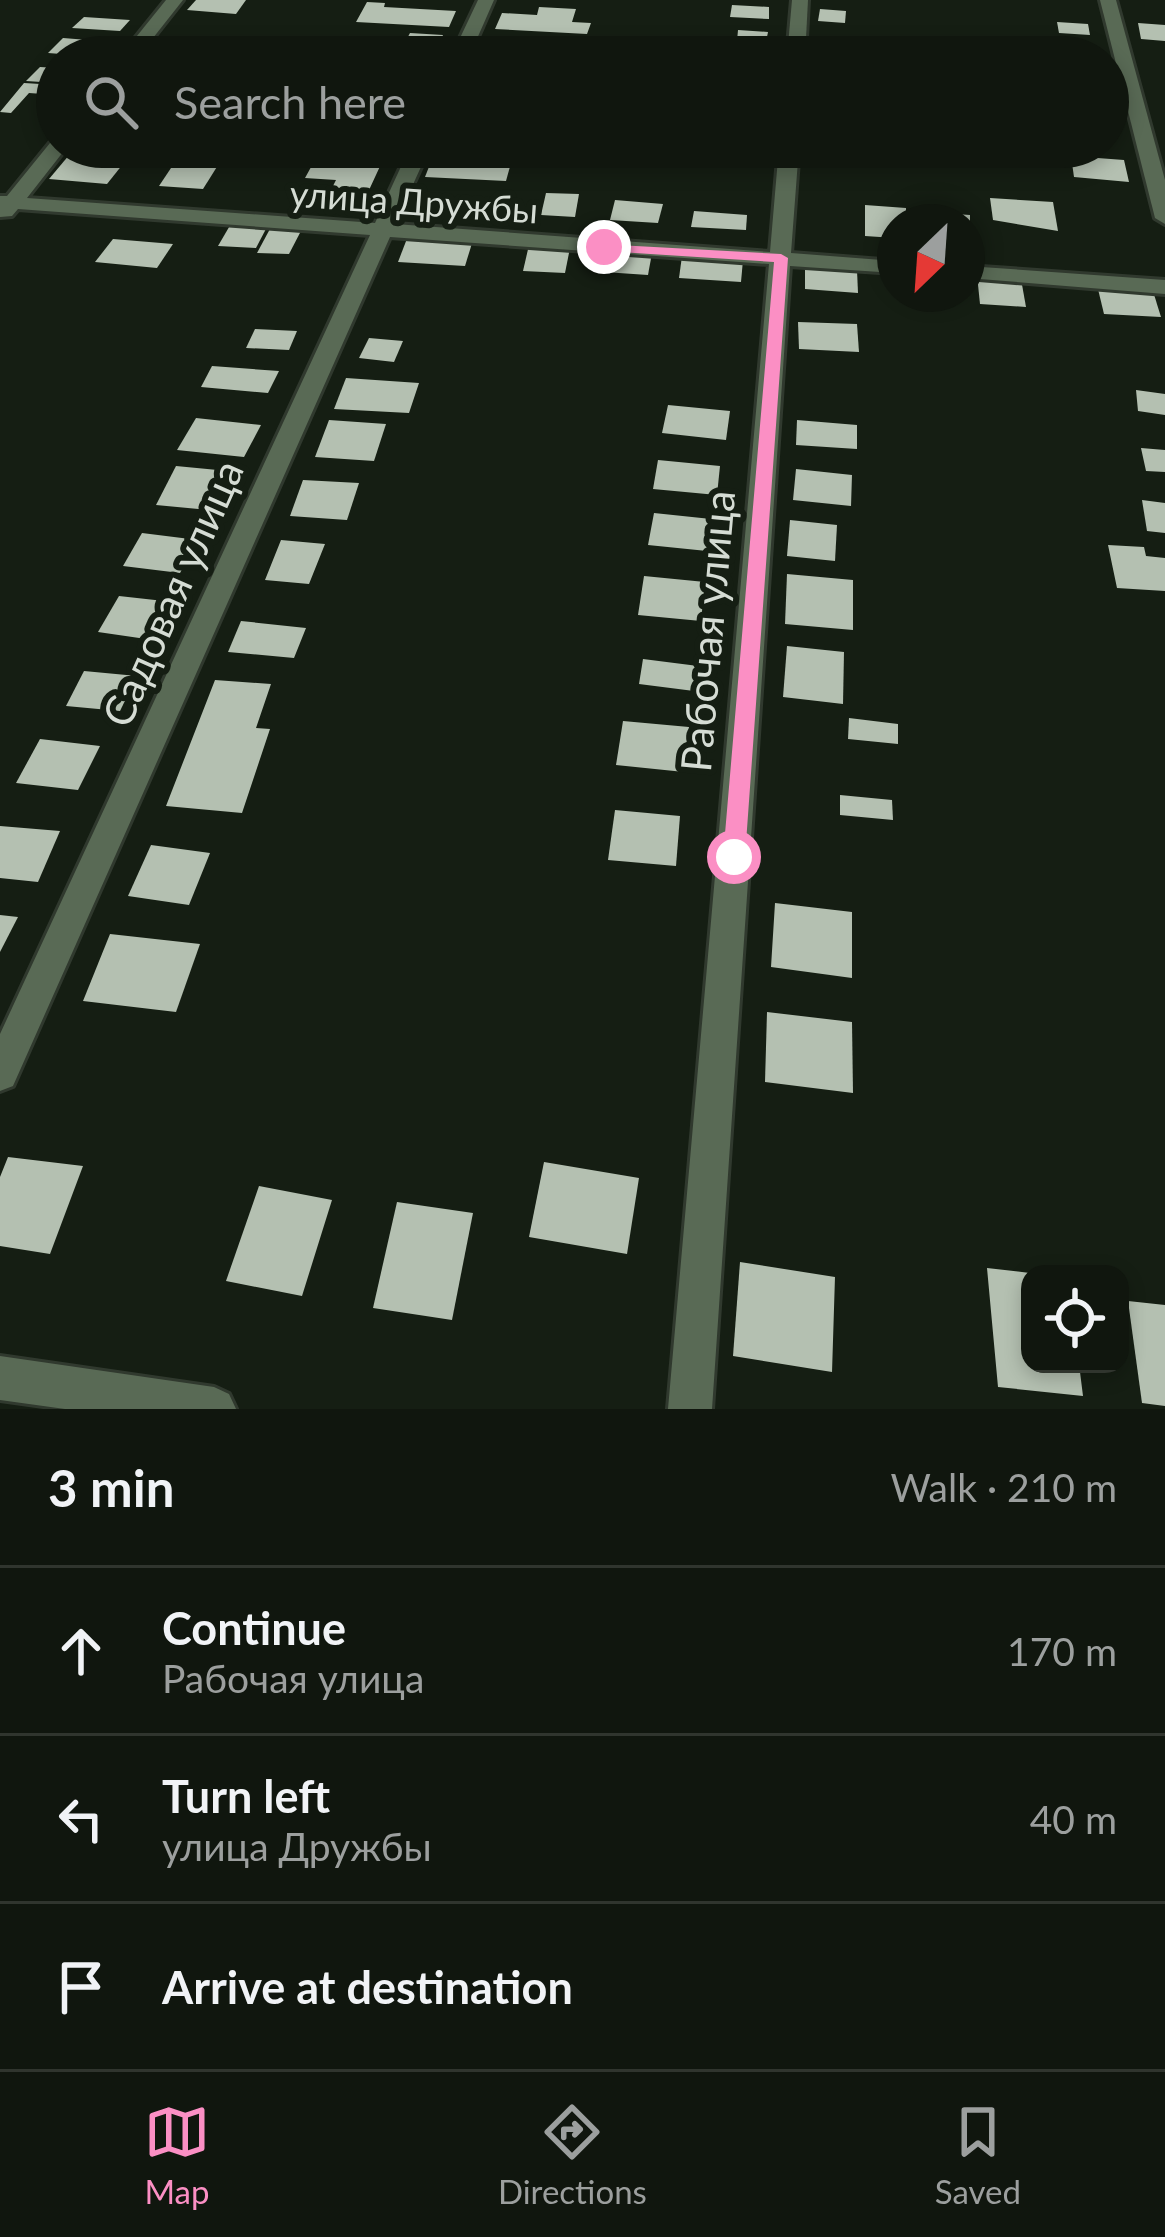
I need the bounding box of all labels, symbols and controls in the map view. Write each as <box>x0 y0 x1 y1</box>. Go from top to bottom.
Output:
search box <box>36 36 1129 168</box>
icon: search <box>78 69 144 135</box>
text: Search here <box>174 75 406 129</box>
street label: улица Дружбы <box>288 170 540 232</box>
north arrow <box>877 204 985 312</box>
route end <box>577 220 631 274</box>
street label: Садовая улица <box>91 452 253 734</box>
street label: Рабочая улица <box>670 488 744 774</box>
route start <box>707 830 761 884</box>
map controls <box>1021 1265 1129 1373</box>
button: locate <box>1021 1265 1129 1373</box>
text: 3 min <box>48 1457 174 1518</box>
text: Walk · 210 m <box>890 1464 1117 1510</box>
text: Continue <box>162 1601 346 1655</box>
icon: ahead <box>48 1618 114 1684</box>
text: 170 m <box>1007 1628 1117 1674</box>
text: Рабочая улица <box>162 1655 424 1701</box>
text: Turn left <box>162 1769 330 1823</box>
icon: left <box>48 1786 114 1852</box>
text: 40 m <box>1030 1796 1117 1842</box>
text: улица Дружбы <box>162 1823 432 1869</box>
icon: arrive <box>48 1954 114 2020</box>
text: Arrive at destination <box>162 1960 573 2014</box>
tab: Map <box>144 2099 210 2211</box>
tab: Directions <box>498 2099 647 2211</box>
tab: Saved <box>935 2099 1021 2211</box>

